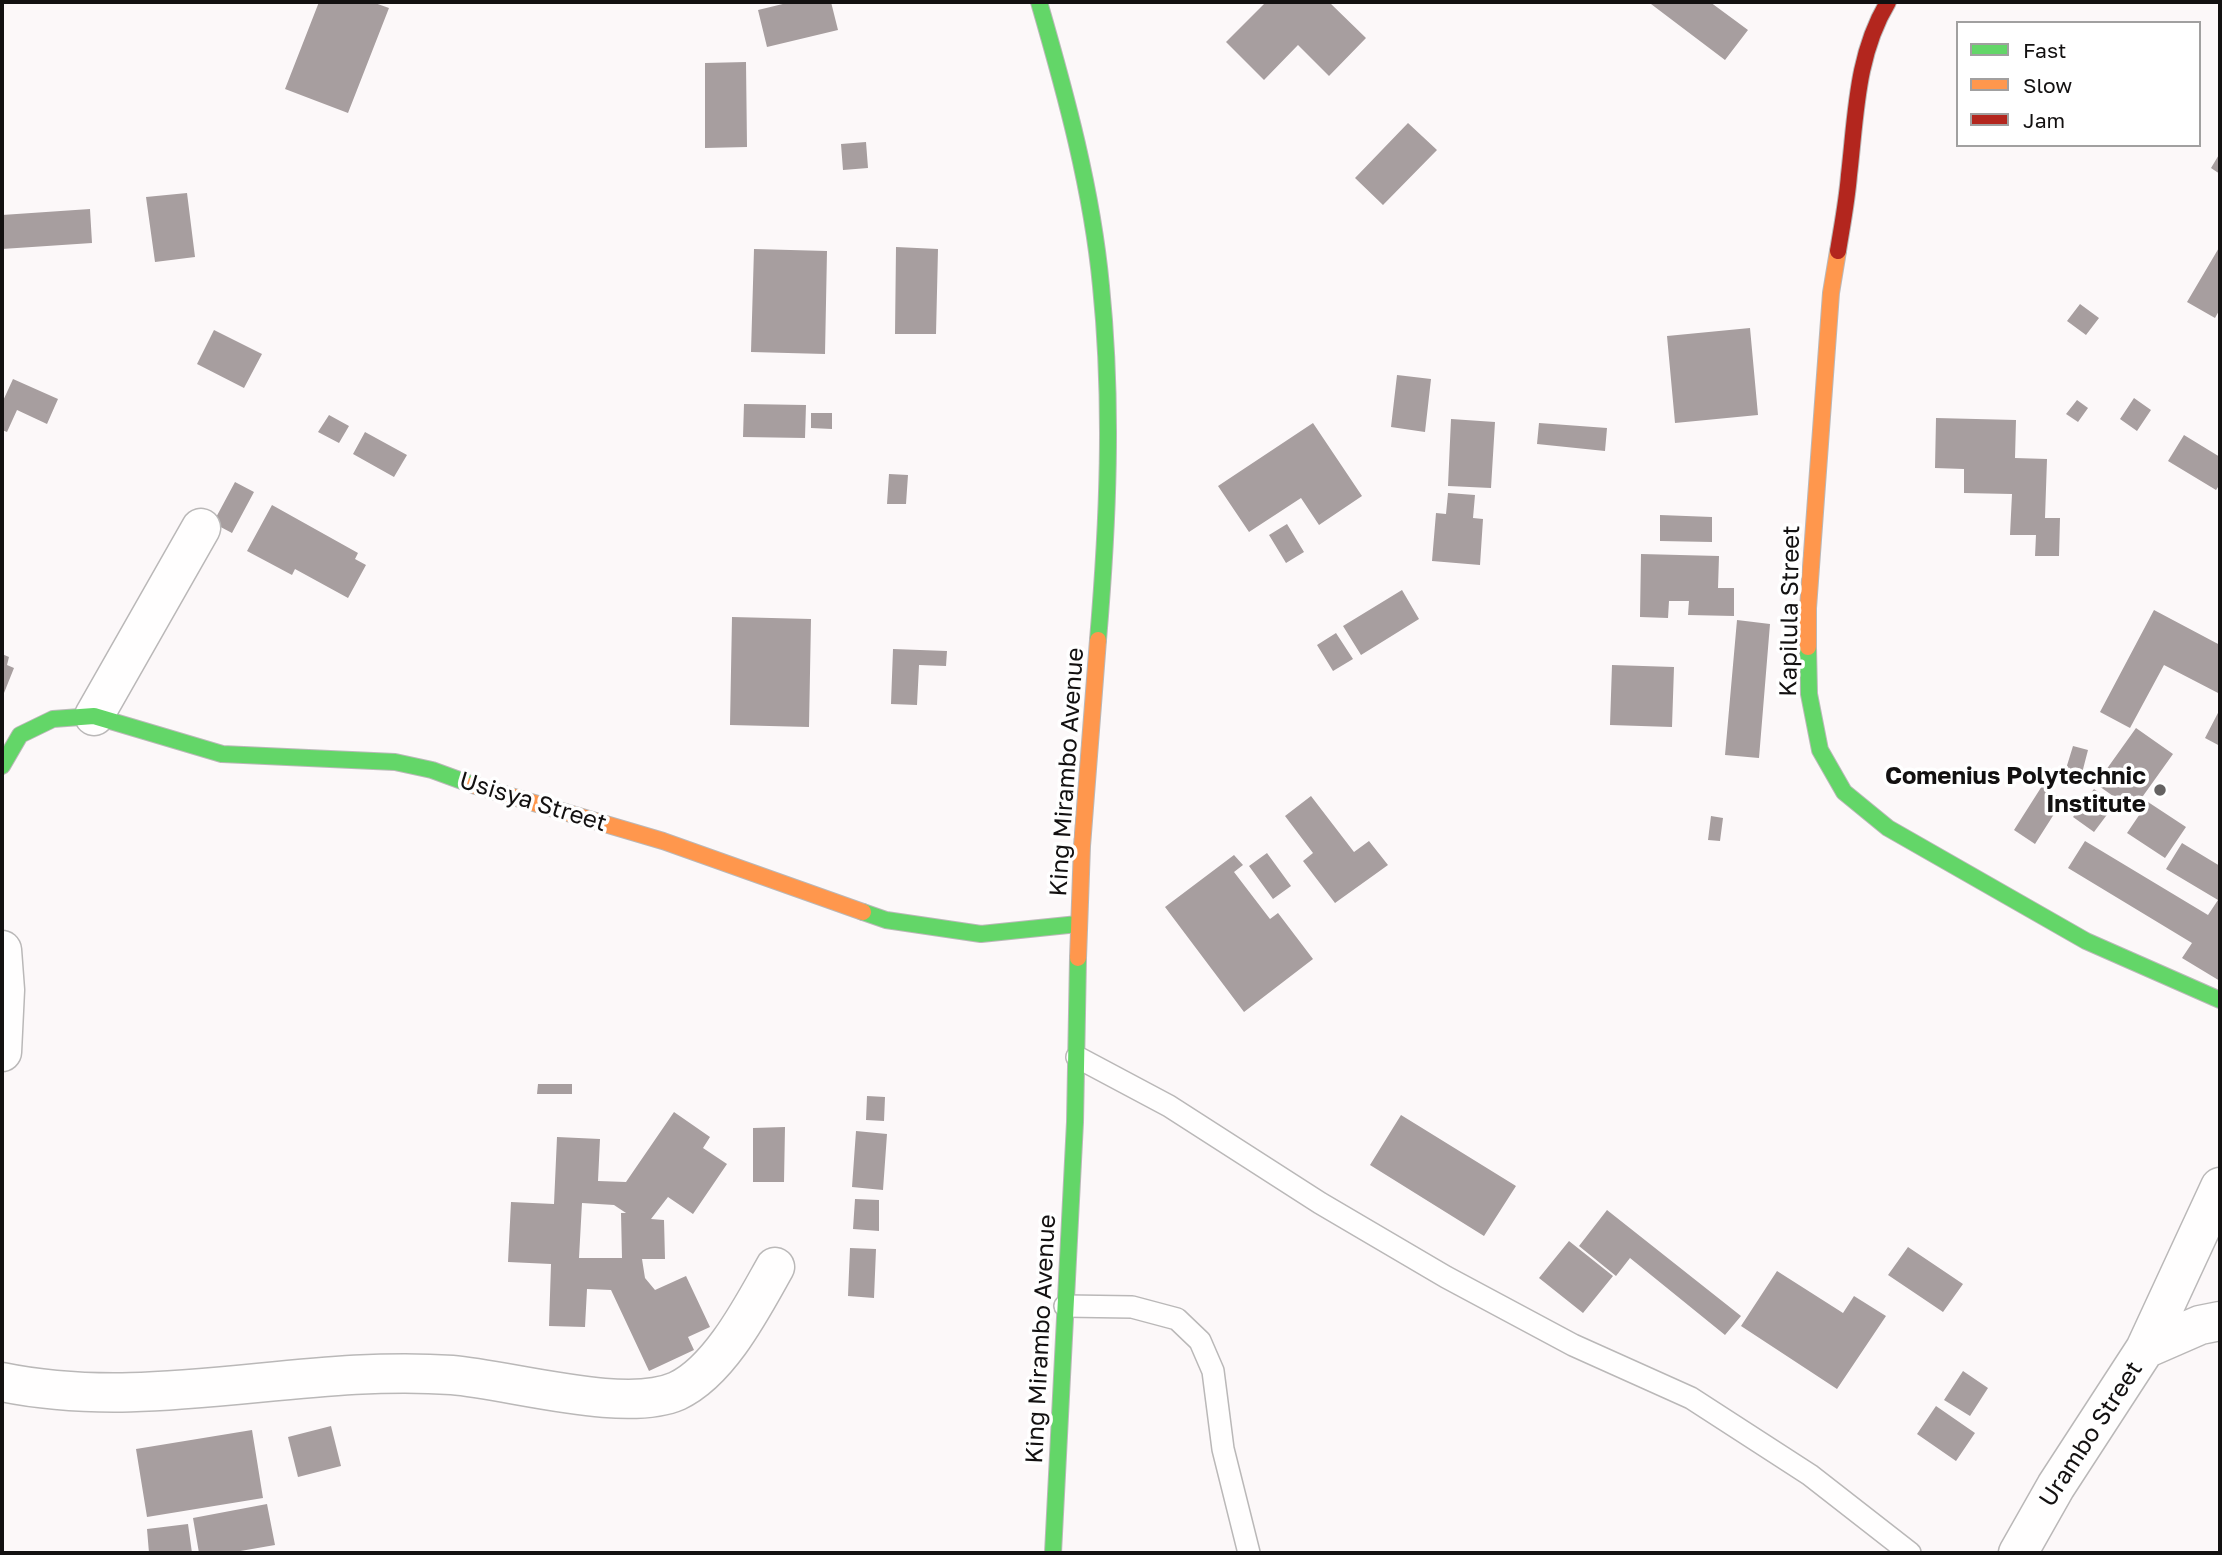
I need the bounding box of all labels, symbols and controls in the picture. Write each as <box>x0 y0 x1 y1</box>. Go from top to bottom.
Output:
legend <box>1956 21 2201 147</box>
text: Fast <box>2023 37 2066 63</box>
text: Slow <box>2023 72 2072 98</box>
text: Jam <box>2023 107 2065 133</box>
street label: Kapilula Street <box>1774 525 1806 697</box>
street label: King Mirambo Avenue <box>1044 647 1090 897</box>
place label: Comenius Polytechnic Institute <box>1885 762 2146 818</box>
street label: Usisya Street <box>456 766 610 838</box>
marker: Comenius Polytechnic Institute <box>2152 782 2168 798</box>
street label: King Mirambo Avenue <box>1020 1214 1062 1464</box>
street label: Urambo Street <box>2033 1356 2149 1512</box>

